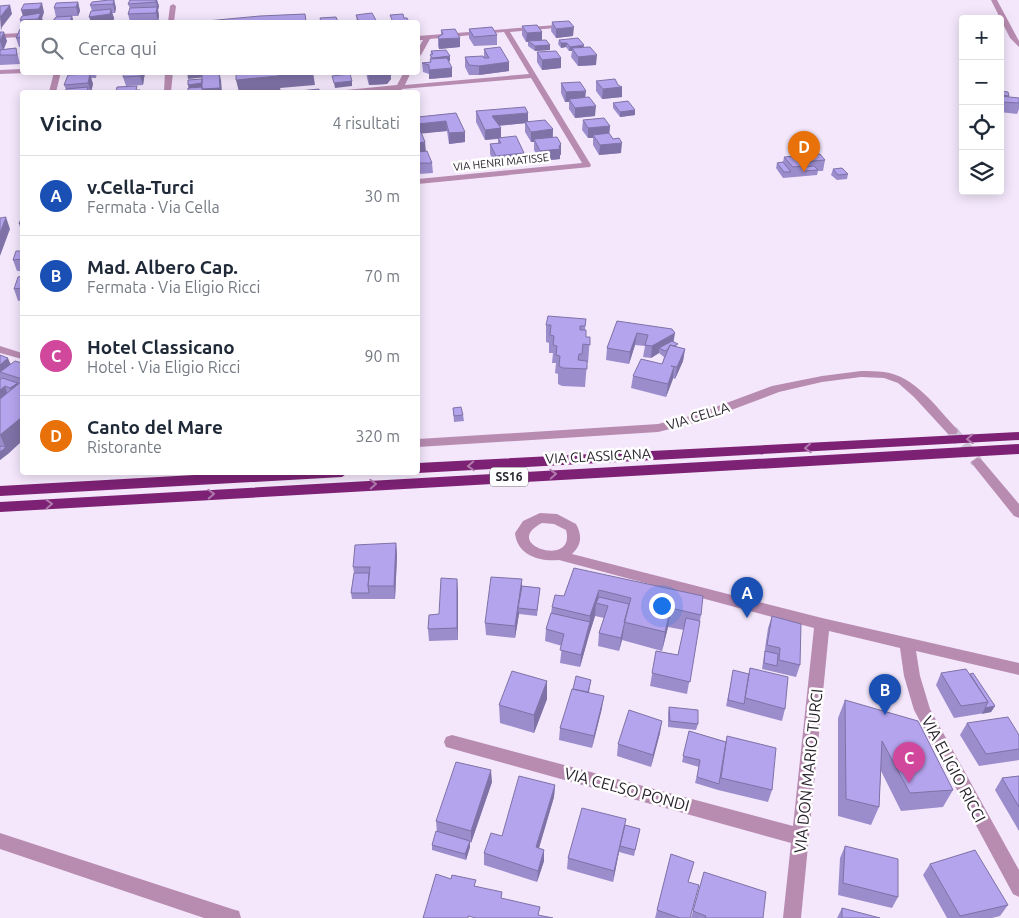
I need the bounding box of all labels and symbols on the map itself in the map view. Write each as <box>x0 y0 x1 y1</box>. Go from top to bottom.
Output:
pin: D <box>788 131 820 172</box>
street label: VIA HENRI MATISSE <box>453 151 549 173</box>
street label: VIA CELLA <box>665 399 731 433</box>
one-way arrow <box>966 433 974 444</box>
one-way arrow <box>804 442 812 453</box>
street label: VIA CLASSICANA <box>545 445 651 467</box>
one-way arrow <box>467 460 475 471</box>
road number: SS16 <box>490 468 528 487</box>
one-way arrow <box>549 469 557 480</box>
one-way arrow <box>369 479 377 490</box>
one-way arrow <box>207 489 215 500</box>
one-way arrow <box>45 498 53 509</box>
pin: A <box>731 577 763 618</box>
your location <box>649 593 675 619</box>
pin: B <box>869 674 901 715</box>
street label: VIA DON MARIO TURCI <box>790 688 826 854</box>
street label: VIA ELIGIO RICCI <box>918 713 990 825</box>
pin: C <box>893 742 925 783</box>
street label: VIA CELSO PONDI <box>562 764 692 814</box>

